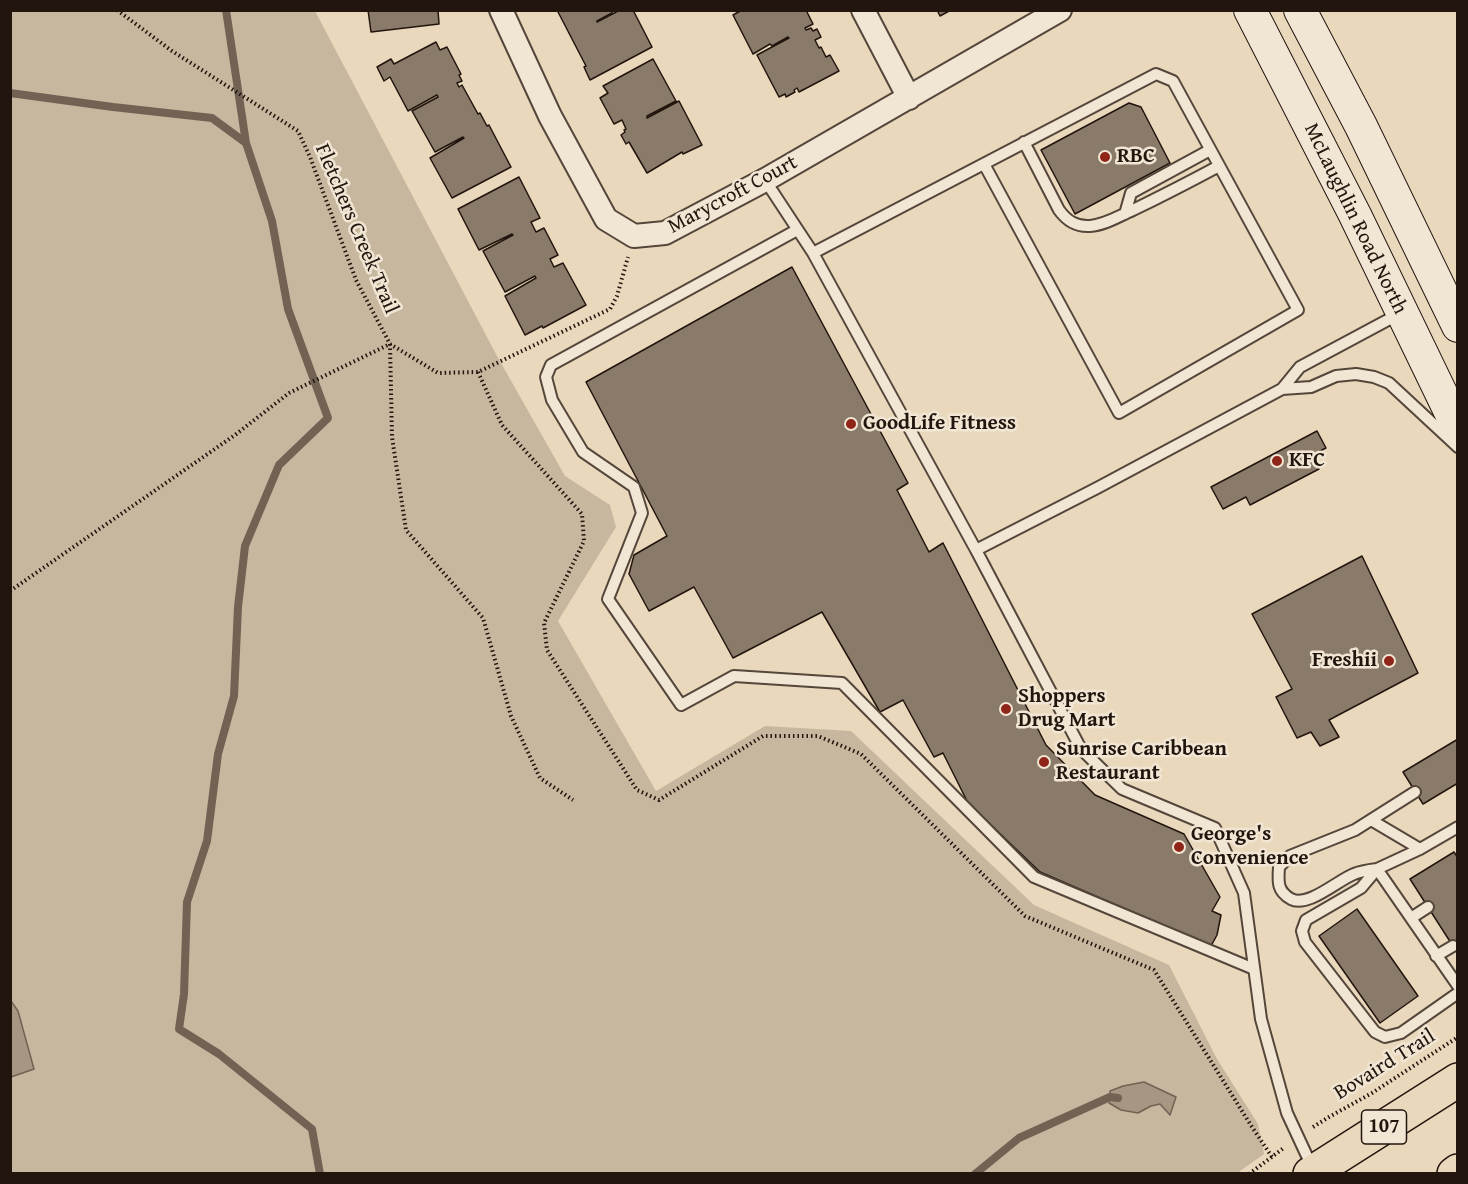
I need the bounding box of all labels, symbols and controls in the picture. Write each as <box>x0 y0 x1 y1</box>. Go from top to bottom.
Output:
street label: McLaughlin Road North <box>1298 119 1412 319</box>
street label: Fletchers Creek Trail <box>309 140 403 318</box>
place label: RBC <box>1117 144 1155 170</box>
street label: Marycroft Court <box>664 150 802 240</box>
marker: RBC <box>1098 150 1112 164</box>
place label: GoodLife Fitness <box>863 411 1016 437</box>
marker: GoodLife Fitness <box>844 417 858 431</box>
place label: KFC <box>1289 448 1325 474</box>
marker: KFC <box>1270 454 1284 468</box>
place label: Freshii <box>1312 648 1377 674</box>
marker: Freshii <box>1382 654 1396 668</box>
place label: Shoppers Drug Mart <box>1018 684 1115 734</box>
marker: Shoppers Drug Mart <box>999 702 1013 716</box>
place label: Sunrise Caribbean Restaurant <box>1056 737 1227 787</box>
marker: Sunrise Caribbean Restaurant <box>1037 755 1051 769</box>
place label: George's Convenience <box>1191 822 1309 872</box>
marker: George's Convenience <box>1172 840 1186 854</box>
street label: Bovaird Trail <box>1330 1024 1440 1106</box>
road number: 107 <box>1362 1110 1406 1144</box>

